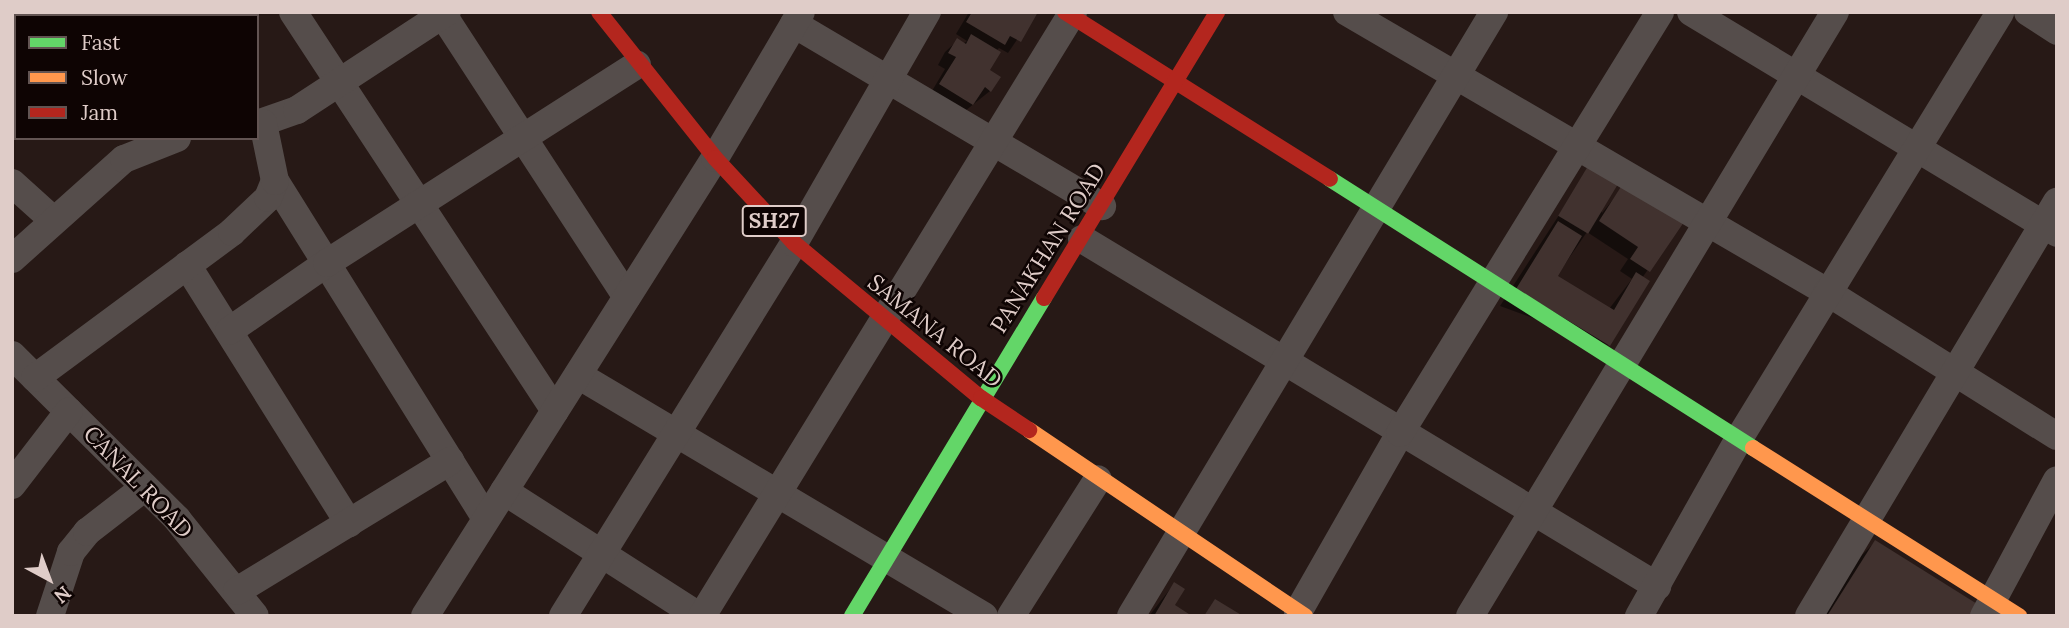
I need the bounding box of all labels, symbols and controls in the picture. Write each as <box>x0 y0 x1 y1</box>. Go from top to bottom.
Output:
legend <box>14 14 259 140</box>
text: Fast <box>81 29 120 56</box>
text: Slow <box>81 64 128 91</box>
text: Jam <box>81 99 118 126</box>
street label: PANAKHAN ROAD <box>985 158 1111 338</box>
road number: SH27 <box>741 204 807 238</box>
street label: SAMANA ROAD <box>862 268 1008 394</box>
street label: CANAL ROAD <box>78 420 198 544</box>
north arrow <box>14 544 84 614</box>
text: N <box>49 581 76 609</box>

